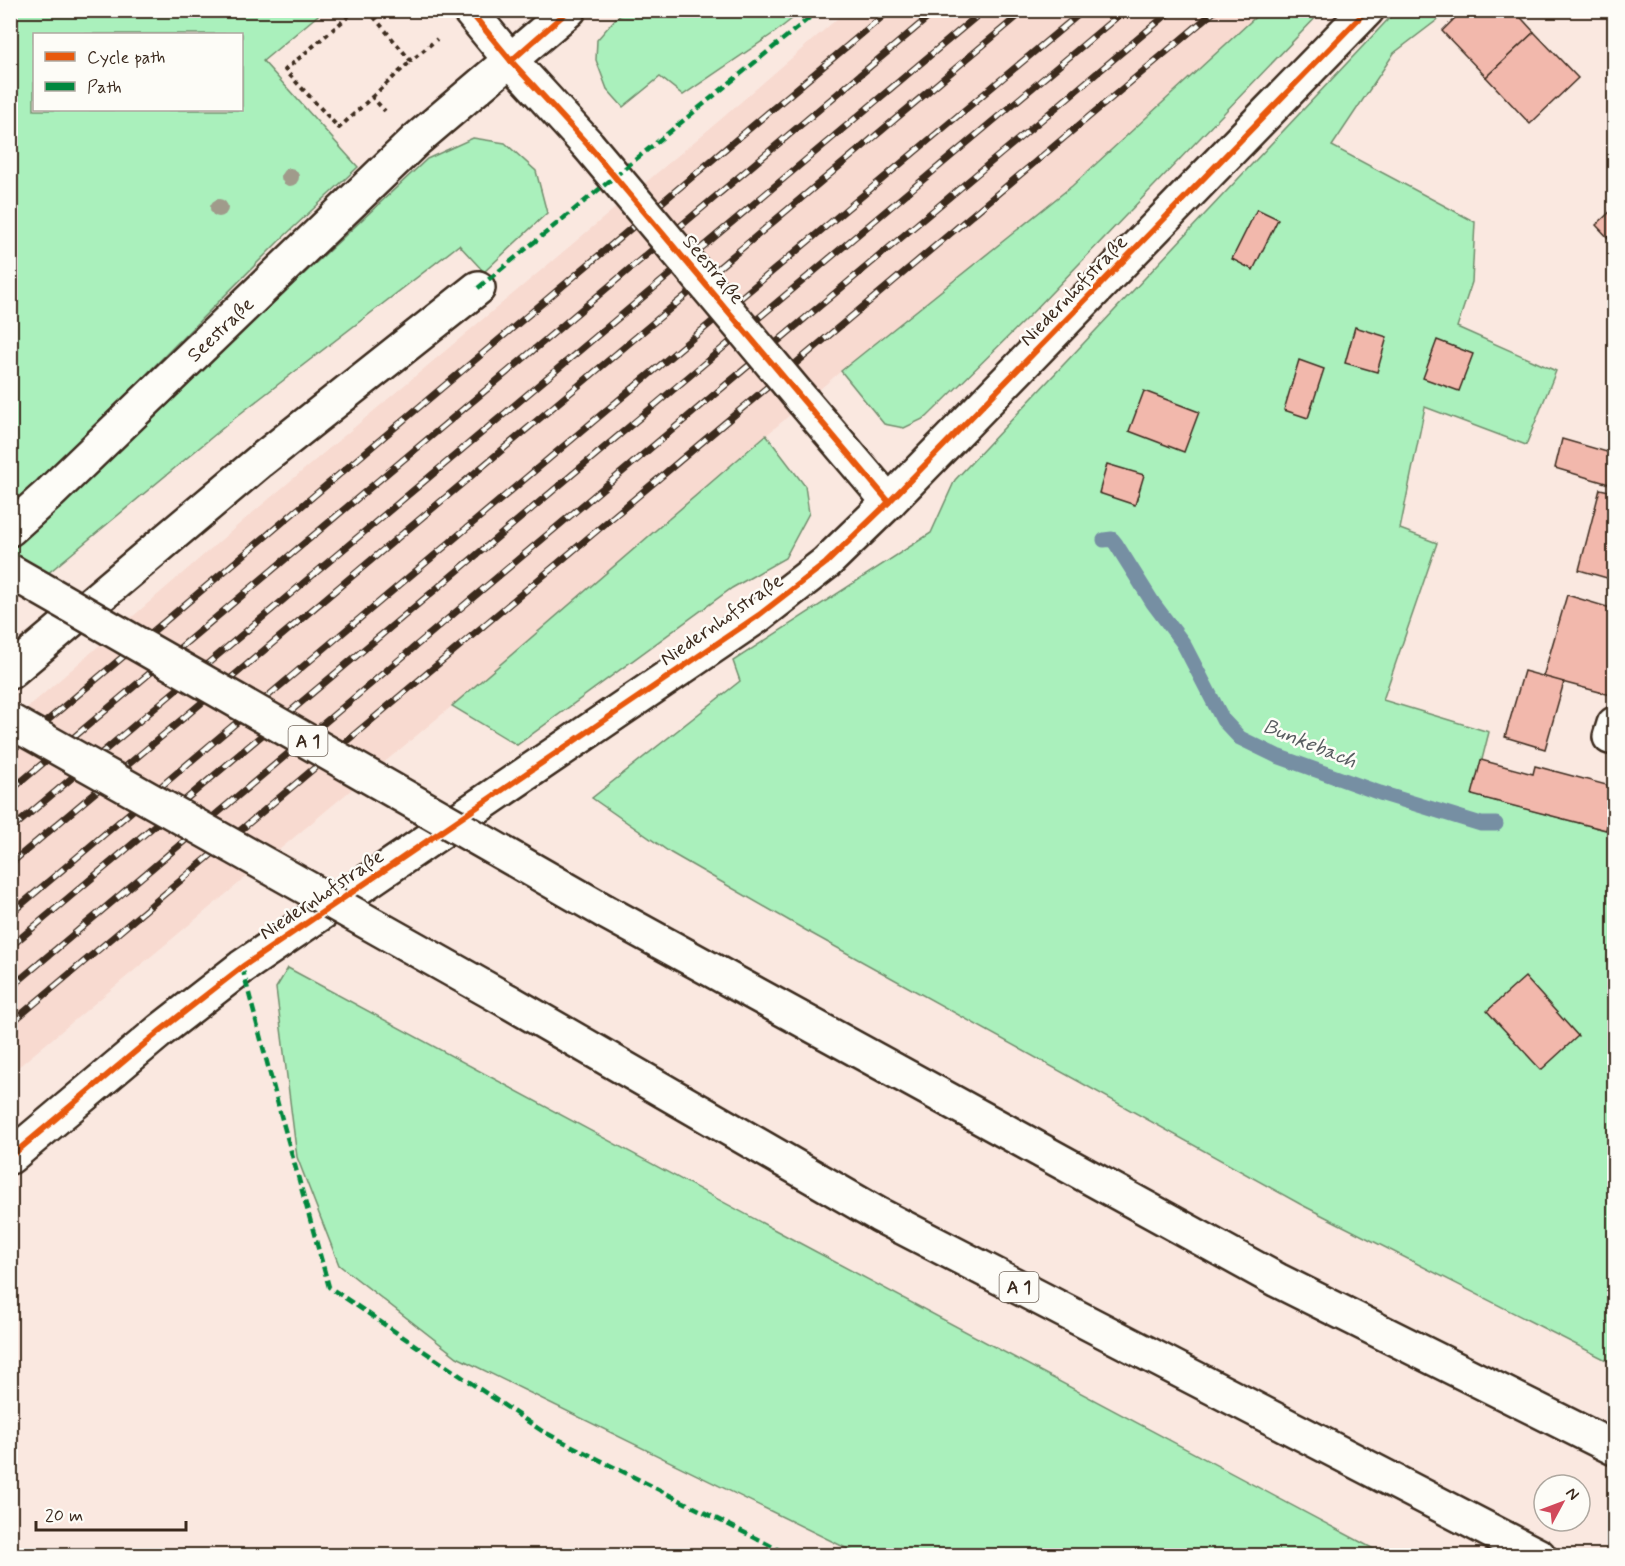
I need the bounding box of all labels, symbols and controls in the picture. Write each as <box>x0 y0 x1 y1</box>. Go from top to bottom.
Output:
legend <box>33 33 243 111</box>
text: Cycle path <box>87 46 165 70</box>
text: Path <box>87 76 122 100</box>
street label: Seestraße <box>676 229 750 311</box>
street label: Niedernhofstraße <box>1014 230 1134 352</box>
street label: Seestraße <box>182 291 261 369</box>
street label: Niedernhofstraße <box>655 568 789 673</box>
water label: Bunkebach <box>1259 713 1361 775</box>
road number: A 1 <box>288 726 328 756</box>
street label: Niedernhofstraße <box>254 844 390 947</box>
road number: A 1 <box>1000 1272 1038 1302</box>
north arrow <box>1532 1473 1592 1533</box>
text: N <box>1561 1483 1584 1505</box>
scale bar <box>36 1494 186 1532</box>
text: 20 m <box>45 1504 83 1528</box>

